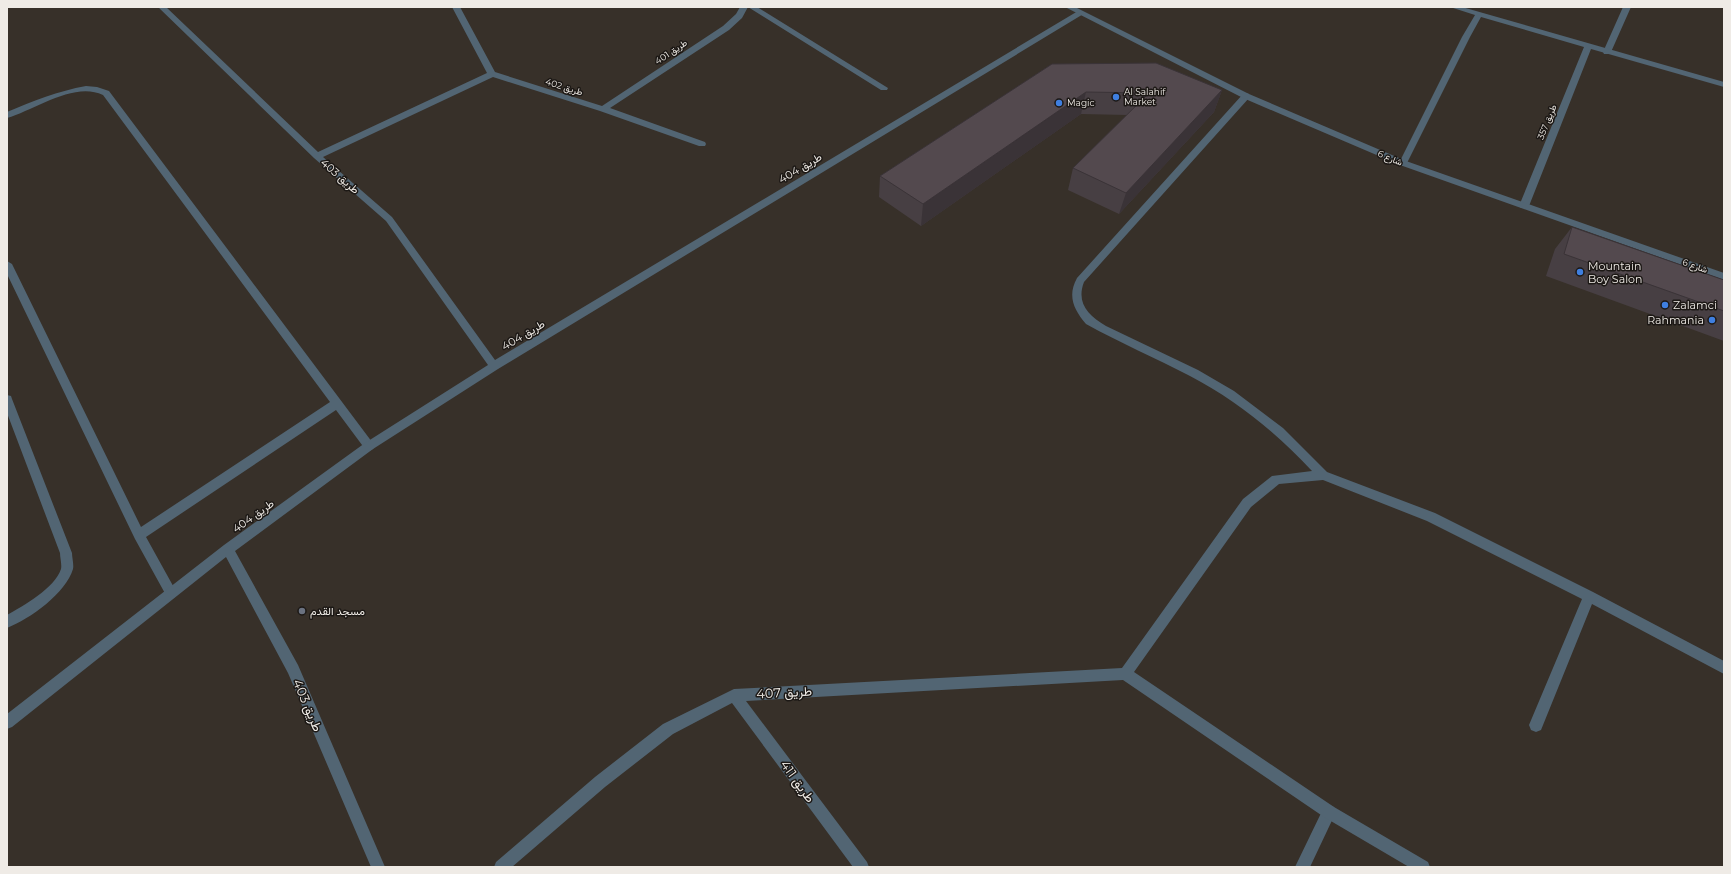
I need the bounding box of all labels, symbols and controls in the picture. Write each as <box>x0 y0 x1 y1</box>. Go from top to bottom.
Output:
street label: طريق 401 <box>652 37 690 67</box>
street label: طريق 402 <box>544 76 584 98</box>
place label: Al Salahif Market <box>1124 86 1166 107</box>
marker: Al Salahif Market <box>1111 92 1121 102</box>
place label: Magic <box>1067 97 1095 108</box>
marker: Magic <box>1054 98 1064 108</box>
street label: طريق 357 <box>1535 103 1559 141</box>
street label: شارع 6 <box>1376 147 1404 169</box>
street label: طريق 404 <box>776 150 824 186</box>
street label: طريق 403 <box>318 155 362 197</box>
street label: شارع 6 <box>1681 256 1709 276</box>
place label: Mountain Boy Salon <box>1588 259 1642 286</box>
marker: Mountain Boy Salon <box>1575 267 1585 277</box>
place label: Zalamci <box>1673 298 1717 312</box>
marker: Zalamci <box>1660 300 1670 310</box>
place label: Rahmania <box>1647 313 1704 327</box>
marker: Rahmania <box>1707 315 1717 325</box>
street label: طريق 404 <box>499 317 547 353</box>
street label: طريق 404 <box>229 496 277 536</box>
place label: مسجد القدم <box>310 604 365 619</box>
marker: مسجد القدم <box>297 606 307 616</box>
street label: طريق 403 <box>289 676 326 734</box>
street label: طريق 407 <box>756 683 812 702</box>
street label: طريق 411 <box>776 757 819 806</box>

